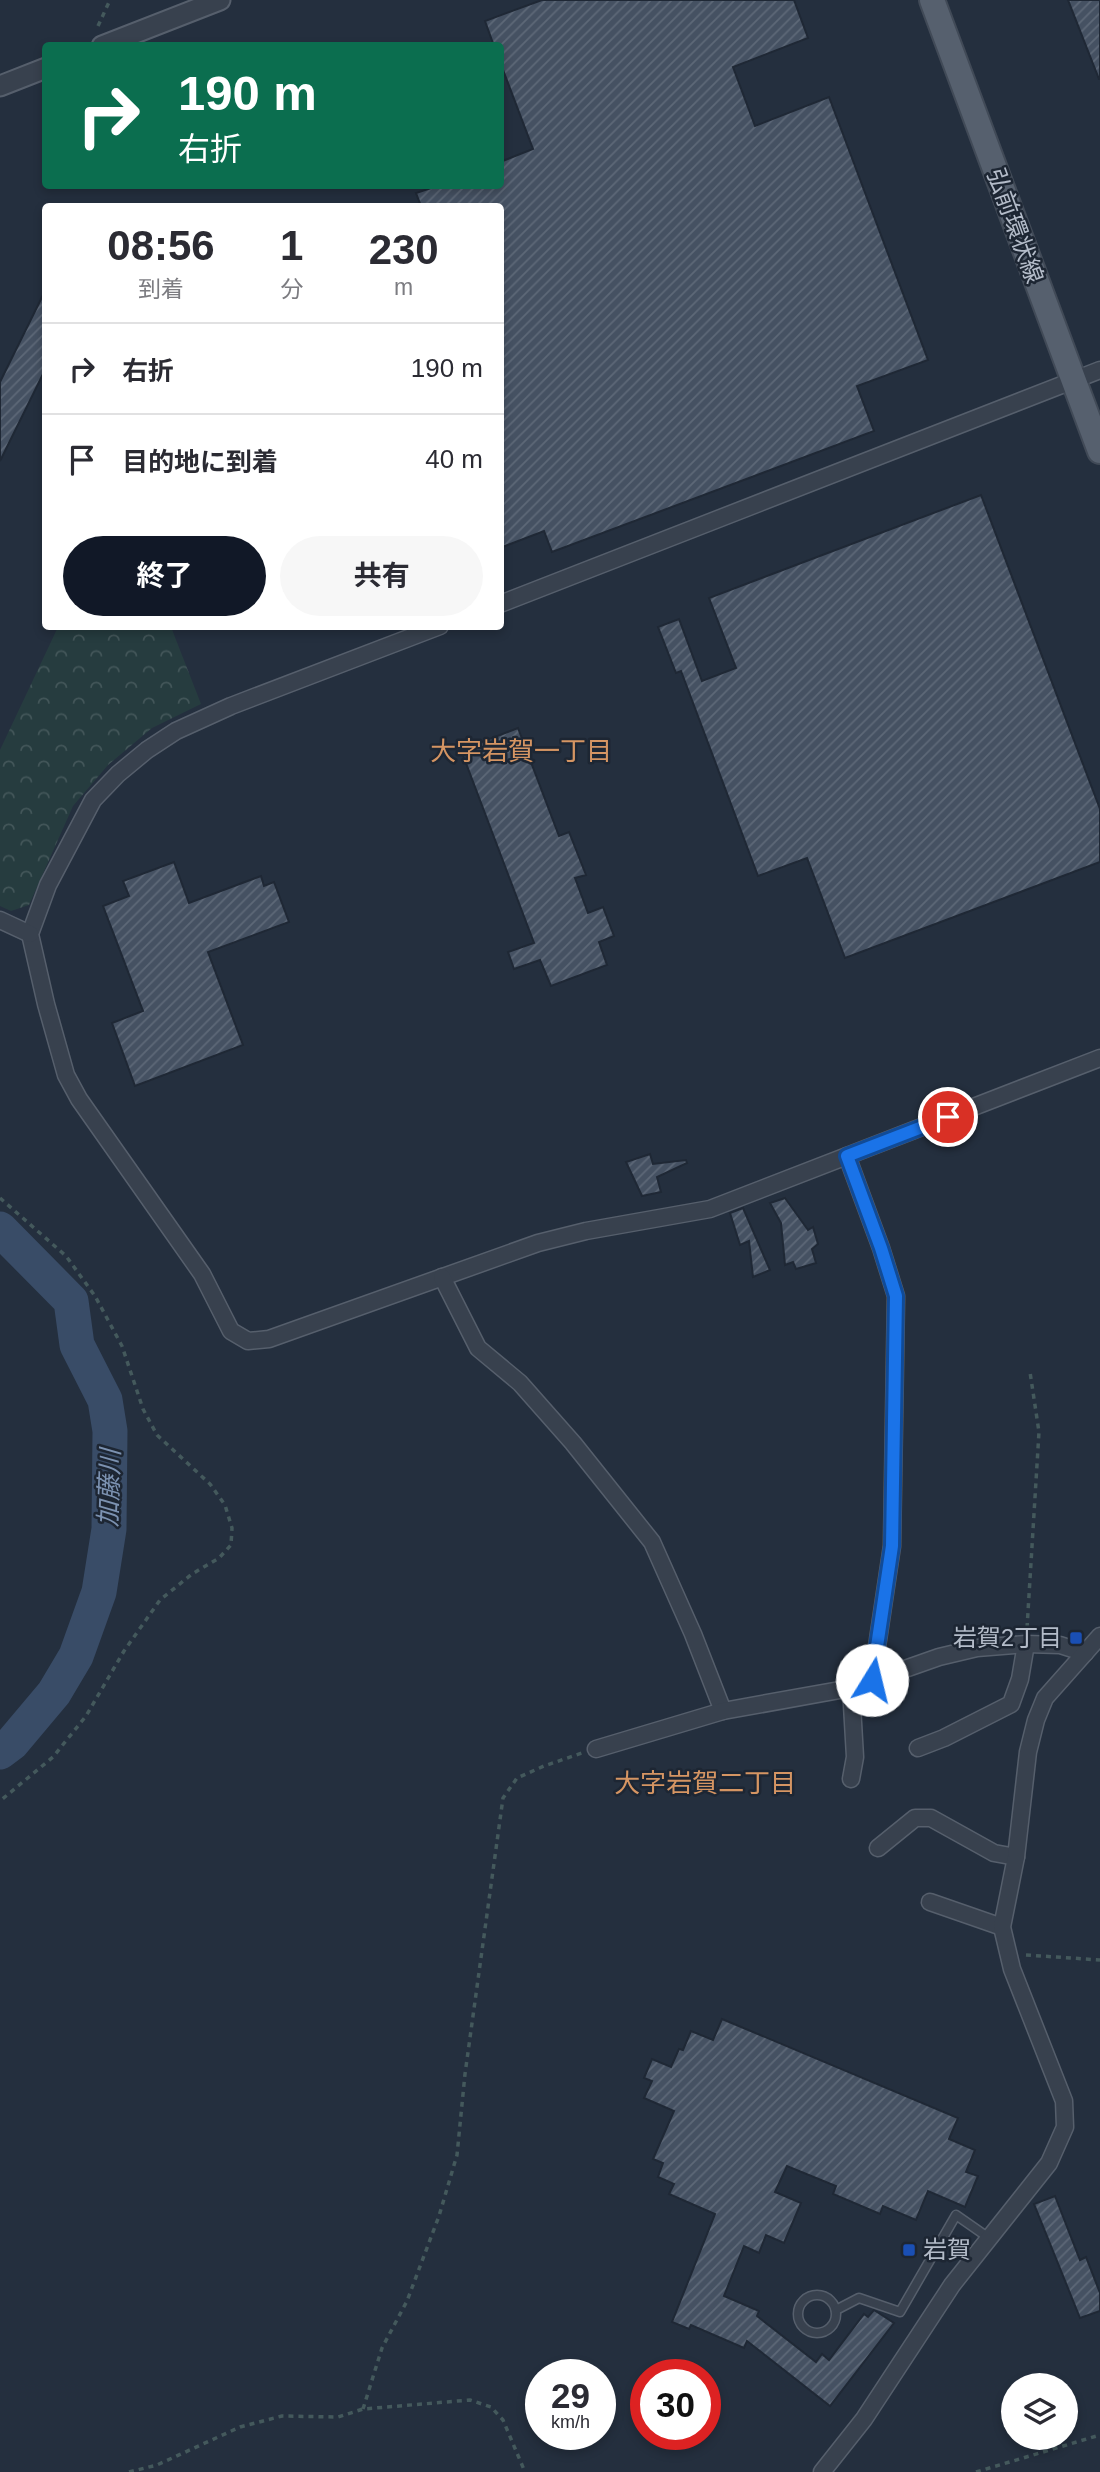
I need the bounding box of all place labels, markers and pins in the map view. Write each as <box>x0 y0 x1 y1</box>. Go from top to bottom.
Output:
pin <box>918 1087 978 1147</box>
place label: 岩賀2丁目 <box>953 1624 1062 1651</box>
marker: 岩賀2丁目 <box>1068 1630 1084 1646</box>
place label: 岩賀 <box>923 2236 971 2263</box>
marker: 岩賀 <box>901 2242 917 2258</box>

